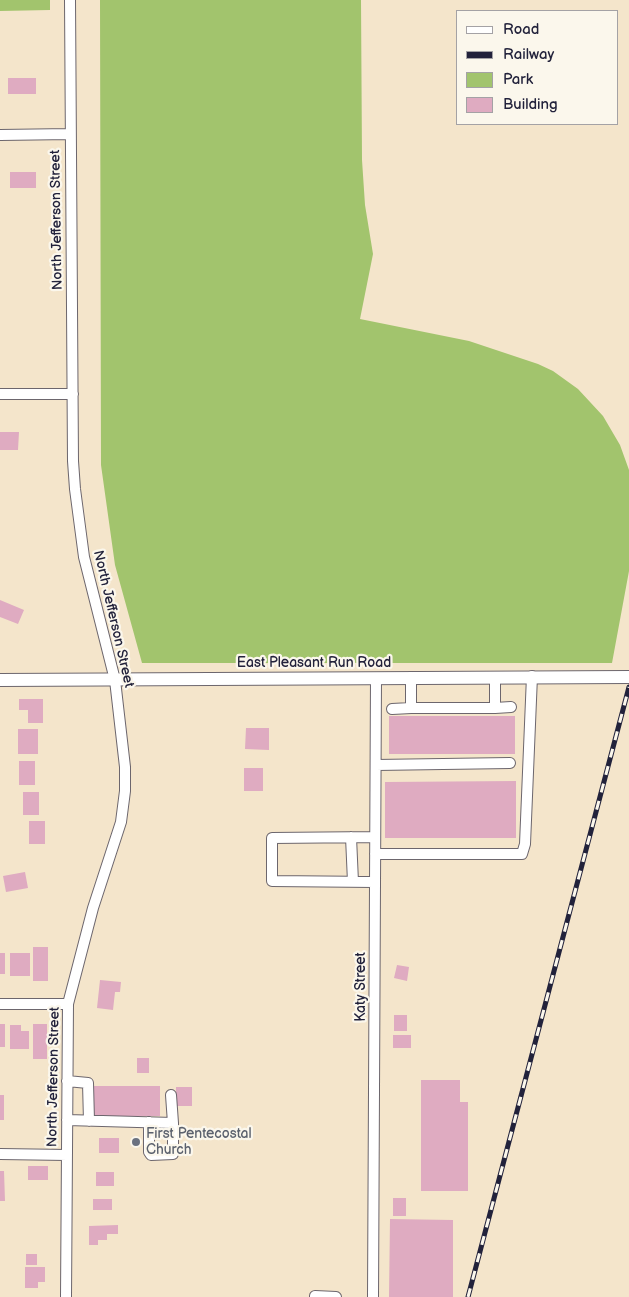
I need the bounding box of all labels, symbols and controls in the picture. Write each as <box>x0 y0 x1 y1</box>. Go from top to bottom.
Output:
legend <box>456 10 619 125</box>
text: Road <box>503 20 539 39</box>
text: Railway <box>503 45 554 64</box>
text: Park <box>503 70 533 89</box>
text: Building <box>503 95 558 114</box>
street label: North Jefferson Street <box>47 150 67 290</box>
street label: North Jefferson Street <box>89 549 137 689</box>
street label: East Pleasant Run Road <box>237 655 391 671</box>
street label: Katy Street <box>353 952 369 1022</box>
street label: North Jefferson Street <box>44 1007 64 1147</box>
place label: First Pentecostal Church <box>146 1126 252 1158</box>
marker: First Pentecostal Church <box>130 1136 142 1148</box>

